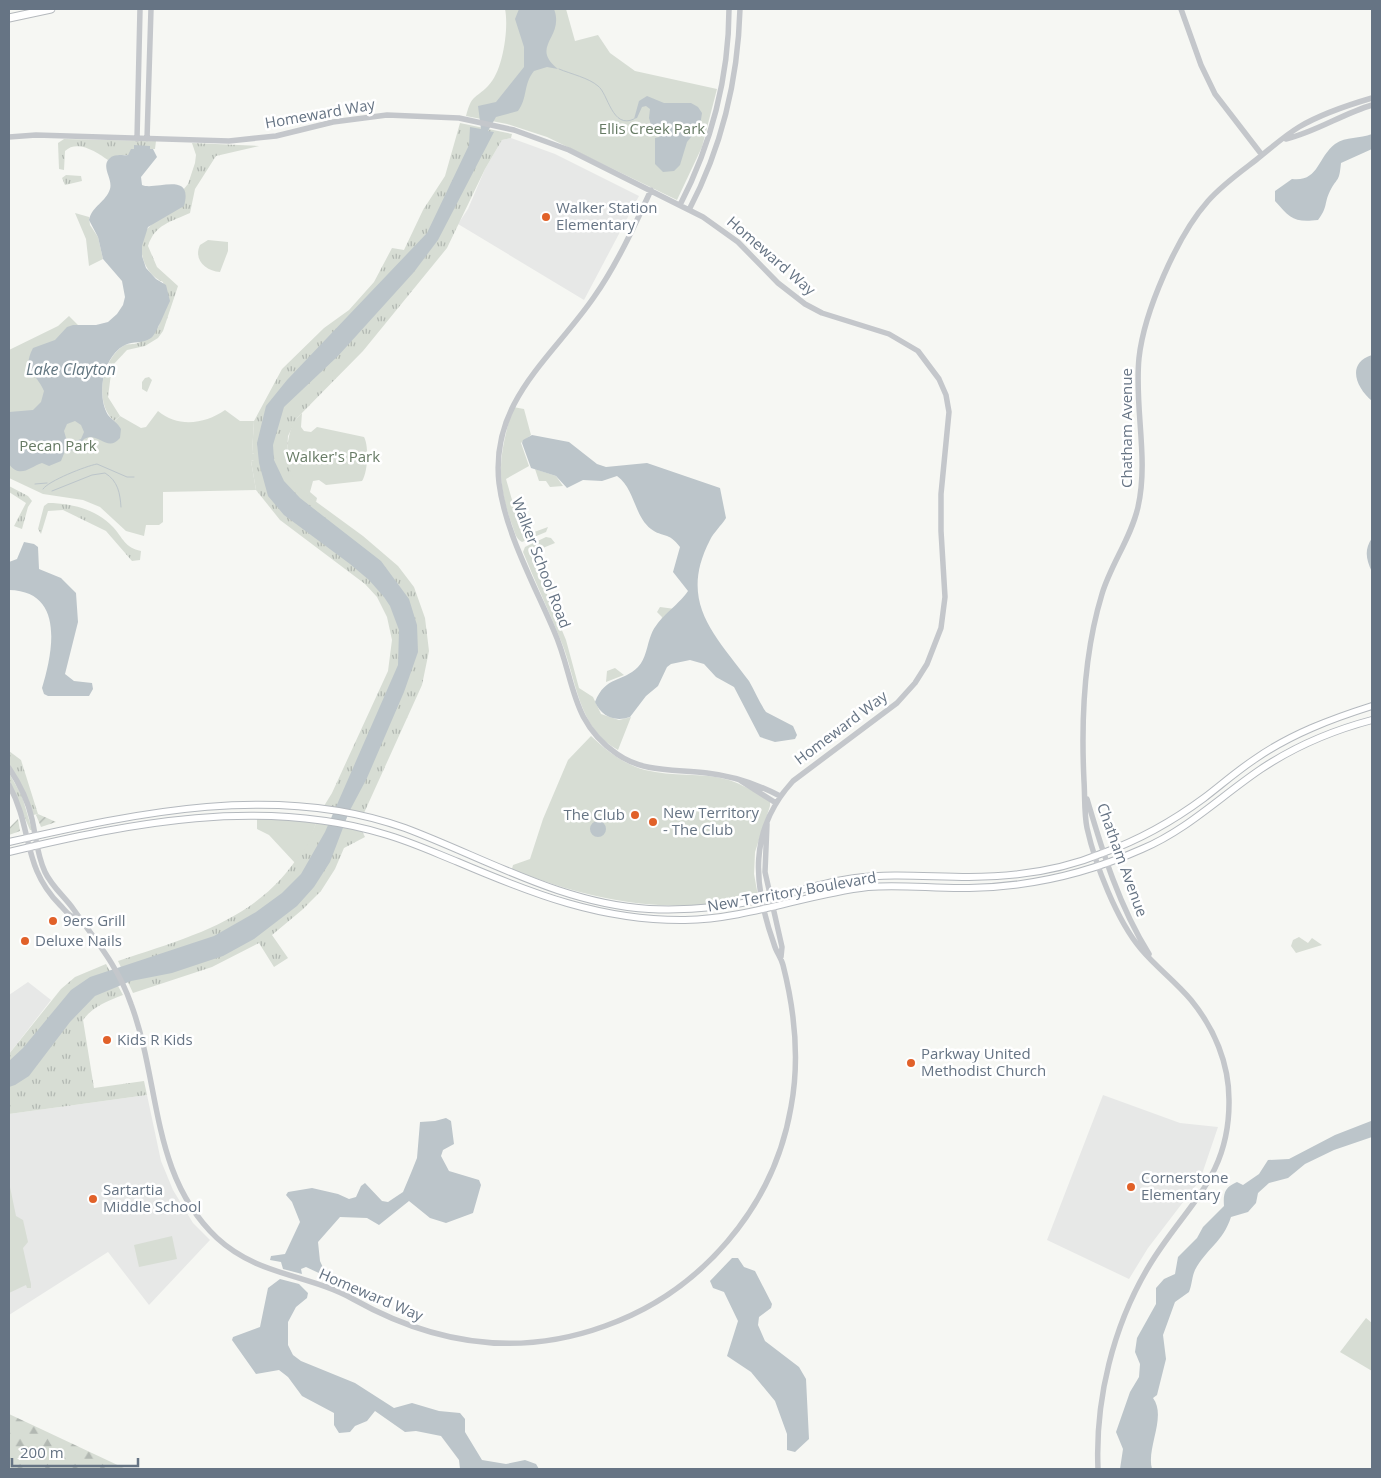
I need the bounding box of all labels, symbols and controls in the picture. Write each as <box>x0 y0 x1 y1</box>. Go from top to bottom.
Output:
street label: Homeward Way <box>263 93 377 133</box>
park label: Ellis Creek Park <box>599 118 705 138</box>
place label: Walker Station Elementary <box>556 197 658 234</box>
marker: Walker Station Elementary <box>540 211 552 223</box>
street label: Homeward Way <box>723 211 821 300</box>
water label: Lake Clayton <box>26 358 116 380</box>
street label: Chatham Avenue <box>1116 368 1136 488</box>
park label: Pecan Park <box>19 435 97 455</box>
park label: Walker's Park <box>286 446 380 466</box>
street label: Walker School Road <box>508 494 576 631</box>
street label: Homeward Way <box>790 685 891 769</box>
street label: Chatham Avenue <box>1093 800 1153 919</box>
place label: New Territory - The Club <box>663 802 759 839</box>
place label: The Club <box>564 804 625 824</box>
marker: The Club <box>629 809 641 821</box>
marker: New Territory - The Club <box>647 816 659 828</box>
street label: New Territory Boulevard <box>706 866 878 916</box>
place label: 9ers Grill <box>63 910 126 930</box>
marker: 9ers Grill <box>47 915 59 927</box>
place label: Deluxe Nails <box>35 930 122 950</box>
marker: Deluxe Nails <box>19 935 31 947</box>
place label: Kids R Kids <box>117 1029 193 1049</box>
marker: Kids R Kids <box>101 1034 113 1046</box>
place label: Parkway United Methodist Church <box>921 1043 1046 1080</box>
marker: Parkway United Methodist Church <box>905 1057 917 1069</box>
place label: Cornerstone Elementary <box>1141 1167 1229 1204</box>
place label: Sartartia Middle School <box>103 1179 201 1216</box>
marker: Cornerstone Elementary <box>1125 1181 1137 1193</box>
marker: Sartartia Middle School <box>87 1193 99 1205</box>
street label: Homeward Way <box>316 1263 427 1325</box>
scale bar <box>12 1436 139 1468</box>
text: 200 m <box>20 1442 64 1462</box>

